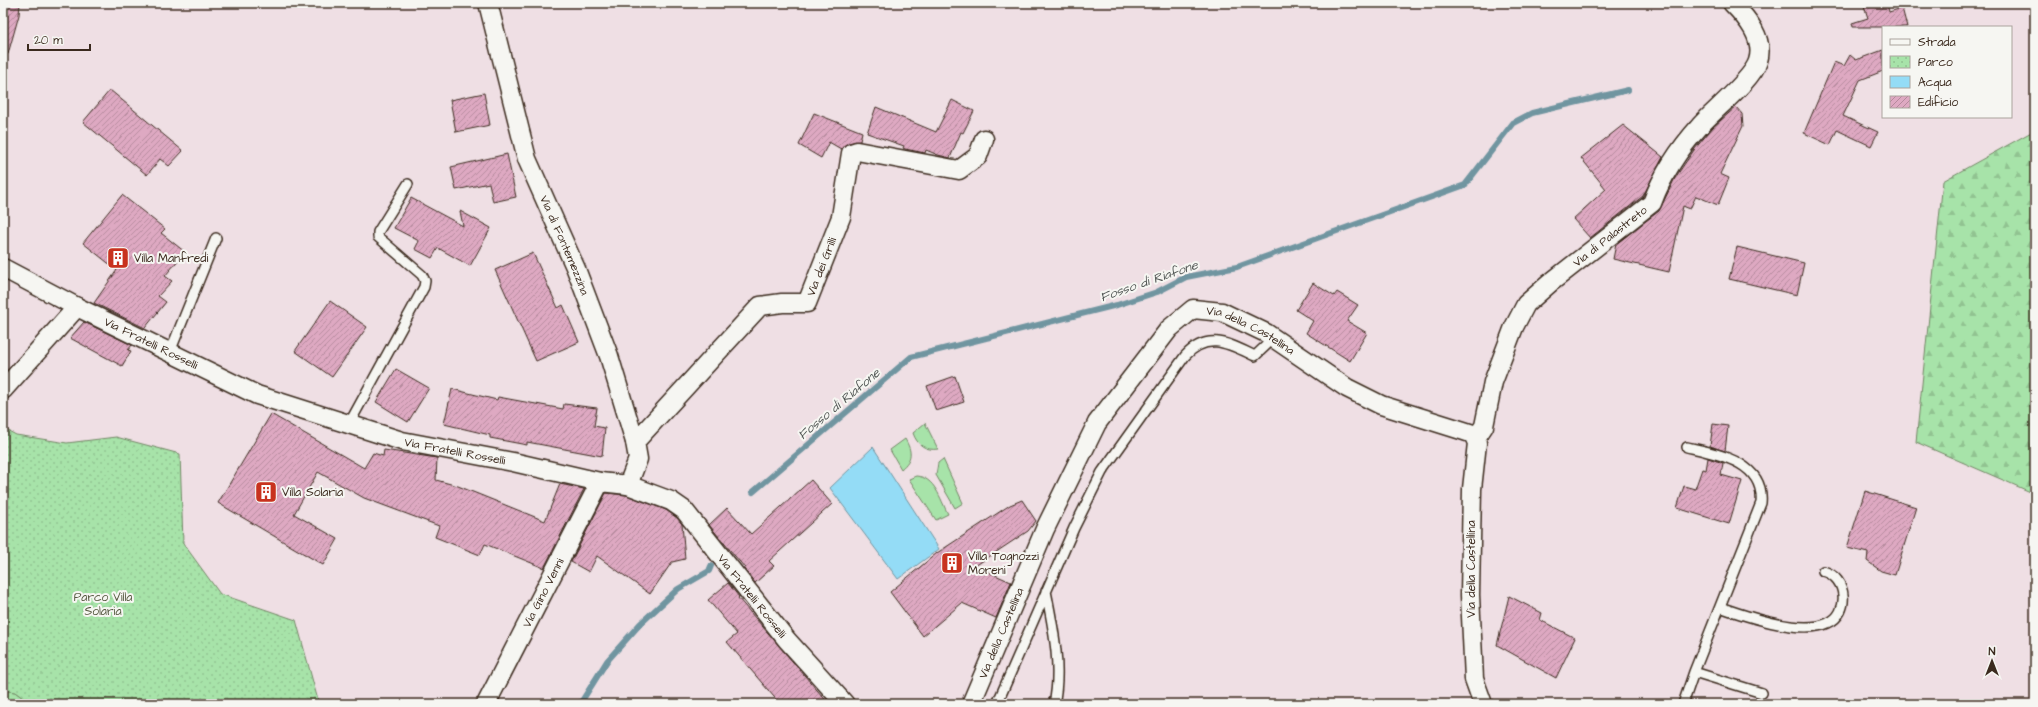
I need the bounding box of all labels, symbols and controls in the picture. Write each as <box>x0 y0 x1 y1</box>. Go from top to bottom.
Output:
scale bar <box>28 26 90 52</box>
legend <box>1882 26 2012 118</box>
text: 20 m <box>34 32 63 49</box>
text: Strada <box>1918 34 1956 51</box>
text: Parco <box>1918 54 1953 71</box>
text: Acqua <box>1918 74 1952 91</box>
text: Edificio <box>1918 94 1958 111</box>
street label: Via di Fontemezzina <box>536 193 594 298</box>
street label: Via di Palastreto <box>1569 201 1651 271</box>
street label: Via dei Grilli <box>802 235 841 299</box>
building icon: Villa Manfredi <box>105 245 131 271</box>
place label: Villa Manfredi <box>134 250 208 267</box>
water label: Fosso di Riafone <box>1098 256 1201 306</box>
street label: Via della Castellina <box>1206 302 1298 359</box>
street label: Via Fratelli Rosselli <box>101 313 201 373</box>
water label: Fosso di Riafone <box>794 364 885 444</box>
street label: Via Fratelli Rosselli <box>403 433 507 469</box>
building icon: Villa Solaria <box>253 479 279 505</box>
place label: Villa Solaria <box>282 484 343 501</box>
street label: Via della Castellina <box>1463 520 1480 618</box>
place label: Villa Tognozzi Moreni <box>968 548 1039 579</box>
building icon: Villa Tognozzi Moreni <box>939 550 965 576</box>
street label: Via Fratelli Rosselli <box>714 551 791 642</box>
street label: Via Gino Venni <box>518 555 568 630</box>
street label: Via della Castellina <box>974 585 1028 681</box>
park label: Parco Villa Solaria <box>74 589 132 620</box>
north arrow <box>1972 641 2012 681</box>
text: N <box>1989 644 1996 659</box>

